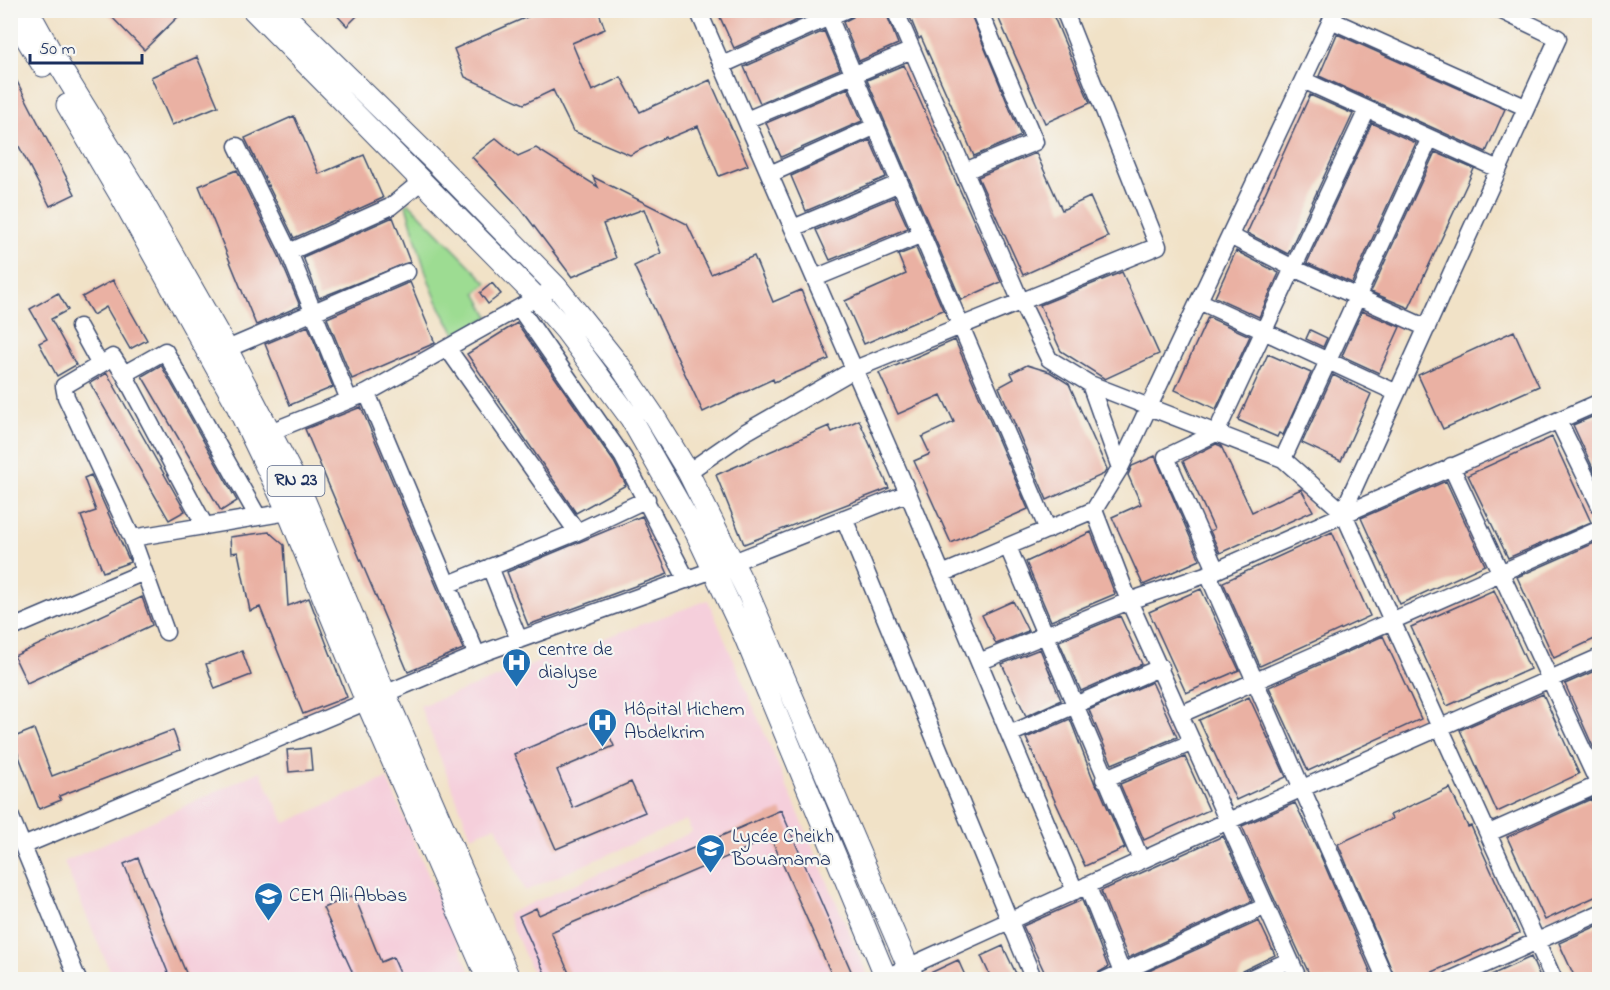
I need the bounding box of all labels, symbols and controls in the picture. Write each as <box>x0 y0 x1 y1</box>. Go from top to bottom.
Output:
scale bar <box>30 27 142 65</box>
text: 50 m <box>39 37 76 63</box>
road number: RN 23 <box>268 466 324 496</box>
place label: centre de dialyse <box>538 636 613 688</box>
hospital icon: centre de dialyse <box>501 646 533 688</box>
place label: Hôpital Hichem Abdelkrim <box>624 696 744 748</box>
hospital icon: Hôpital Hichem Abdelkrim <box>587 706 619 748</box>
place label: Lycée Cheikh Bouamama <box>731 823 834 875</box>
school or university icon: Lycée Cheikh Bouamama <box>695 832 727 874</box>
school or university icon: CEM Ali Abbas <box>252 880 284 922</box>
place label: CEM Ali Abbas <box>289 882 407 911</box>

